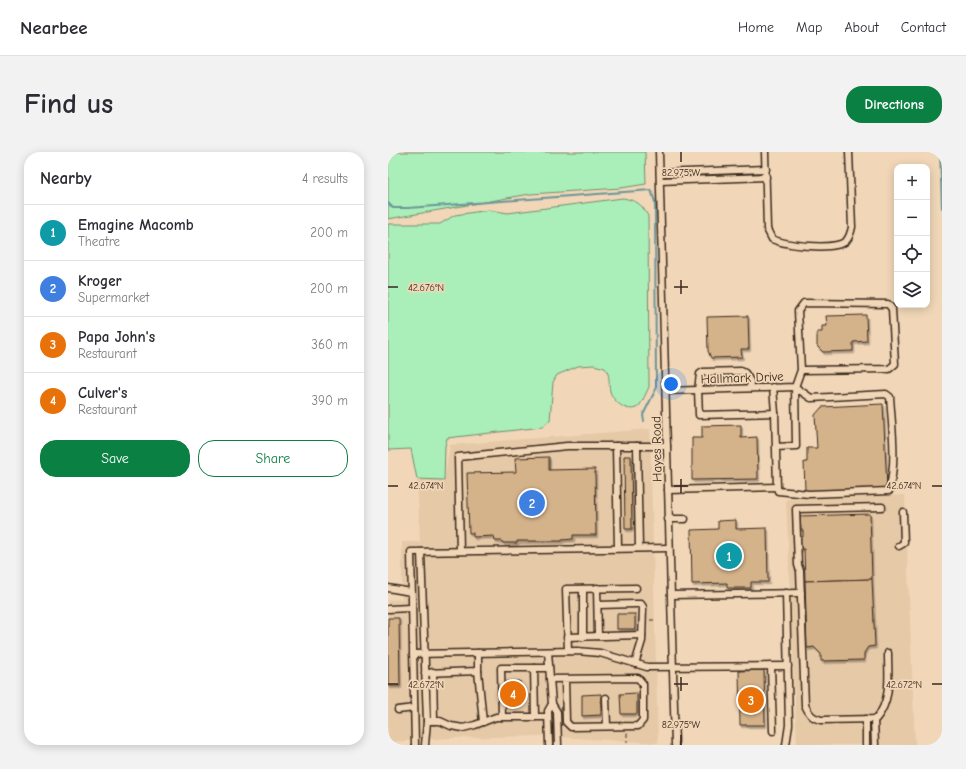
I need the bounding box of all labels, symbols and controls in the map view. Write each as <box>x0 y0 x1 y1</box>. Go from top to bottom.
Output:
text: Nearbee <box>20 17 88 39</box>
text: Home <box>738 19 774 36</box>
text: Map <box>796 19 822 36</box>
text: About <box>844 19 879 36</box>
text: Contact <box>901 19 946 36</box>
button: Directions <box>846 86 942 123</box>
text: Find us <box>24 88 113 120</box>
map controls <box>894 164 930 308</box>
button: + <box>894 164 930 200</box>
text: 82.975°W <box>662 167 701 179</box>
text: Nearby <box>40 169 91 188</box>
text: 4 results <box>302 171 348 186</box>
button: − <box>894 200 930 236</box>
text: Emagine Macomb <box>78 216 194 234</box>
text: 1 <box>50 225 56 240</box>
text: 200 m <box>310 225 348 240</box>
text: Theatre <box>78 234 120 249</box>
button: locate <box>894 236 930 272</box>
text: Kroger <box>78 272 122 290</box>
button: layers <box>894 272 930 308</box>
text: 2 <box>50 281 56 296</box>
text: 200 m <box>310 281 348 296</box>
text: 42.676°N <box>408 282 444 294</box>
text: Supermarket <box>78 290 149 305</box>
text: Papa John's <box>78 328 155 346</box>
text: 3 <box>50 337 56 352</box>
text: 360 m <box>311 337 348 352</box>
text: Restaurant <box>78 346 137 361</box>
street label: Hallmark Drive <box>700 369 784 386</box>
your location <box>661 374 681 394</box>
text: Culver's <box>78 384 127 402</box>
text: 4 <box>50 393 56 408</box>
text: 390 m <box>312 393 348 408</box>
text: Restaurant <box>78 402 137 417</box>
street label: Hayes Road <box>648 416 665 482</box>
button: Save <box>40 440 190 477</box>
button: Share <box>198 440 348 477</box>
text: 42.674°N <box>409 480 443 492</box>
text: 42.674°N <box>887 480 921 492</box>
pin: 2 <box>519 488 545 518</box>
pin: 1 <box>716 541 742 571</box>
text: 42.672°N <box>408 679 444 691</box>
pin: 4 <box>500 679 526 709</box>
text: 42.672°N <box>886 679 922 691</box>
pin: 3 <box>738 685 764 715</box>
text: 82.975°W <box>662 719 701 731</box>

